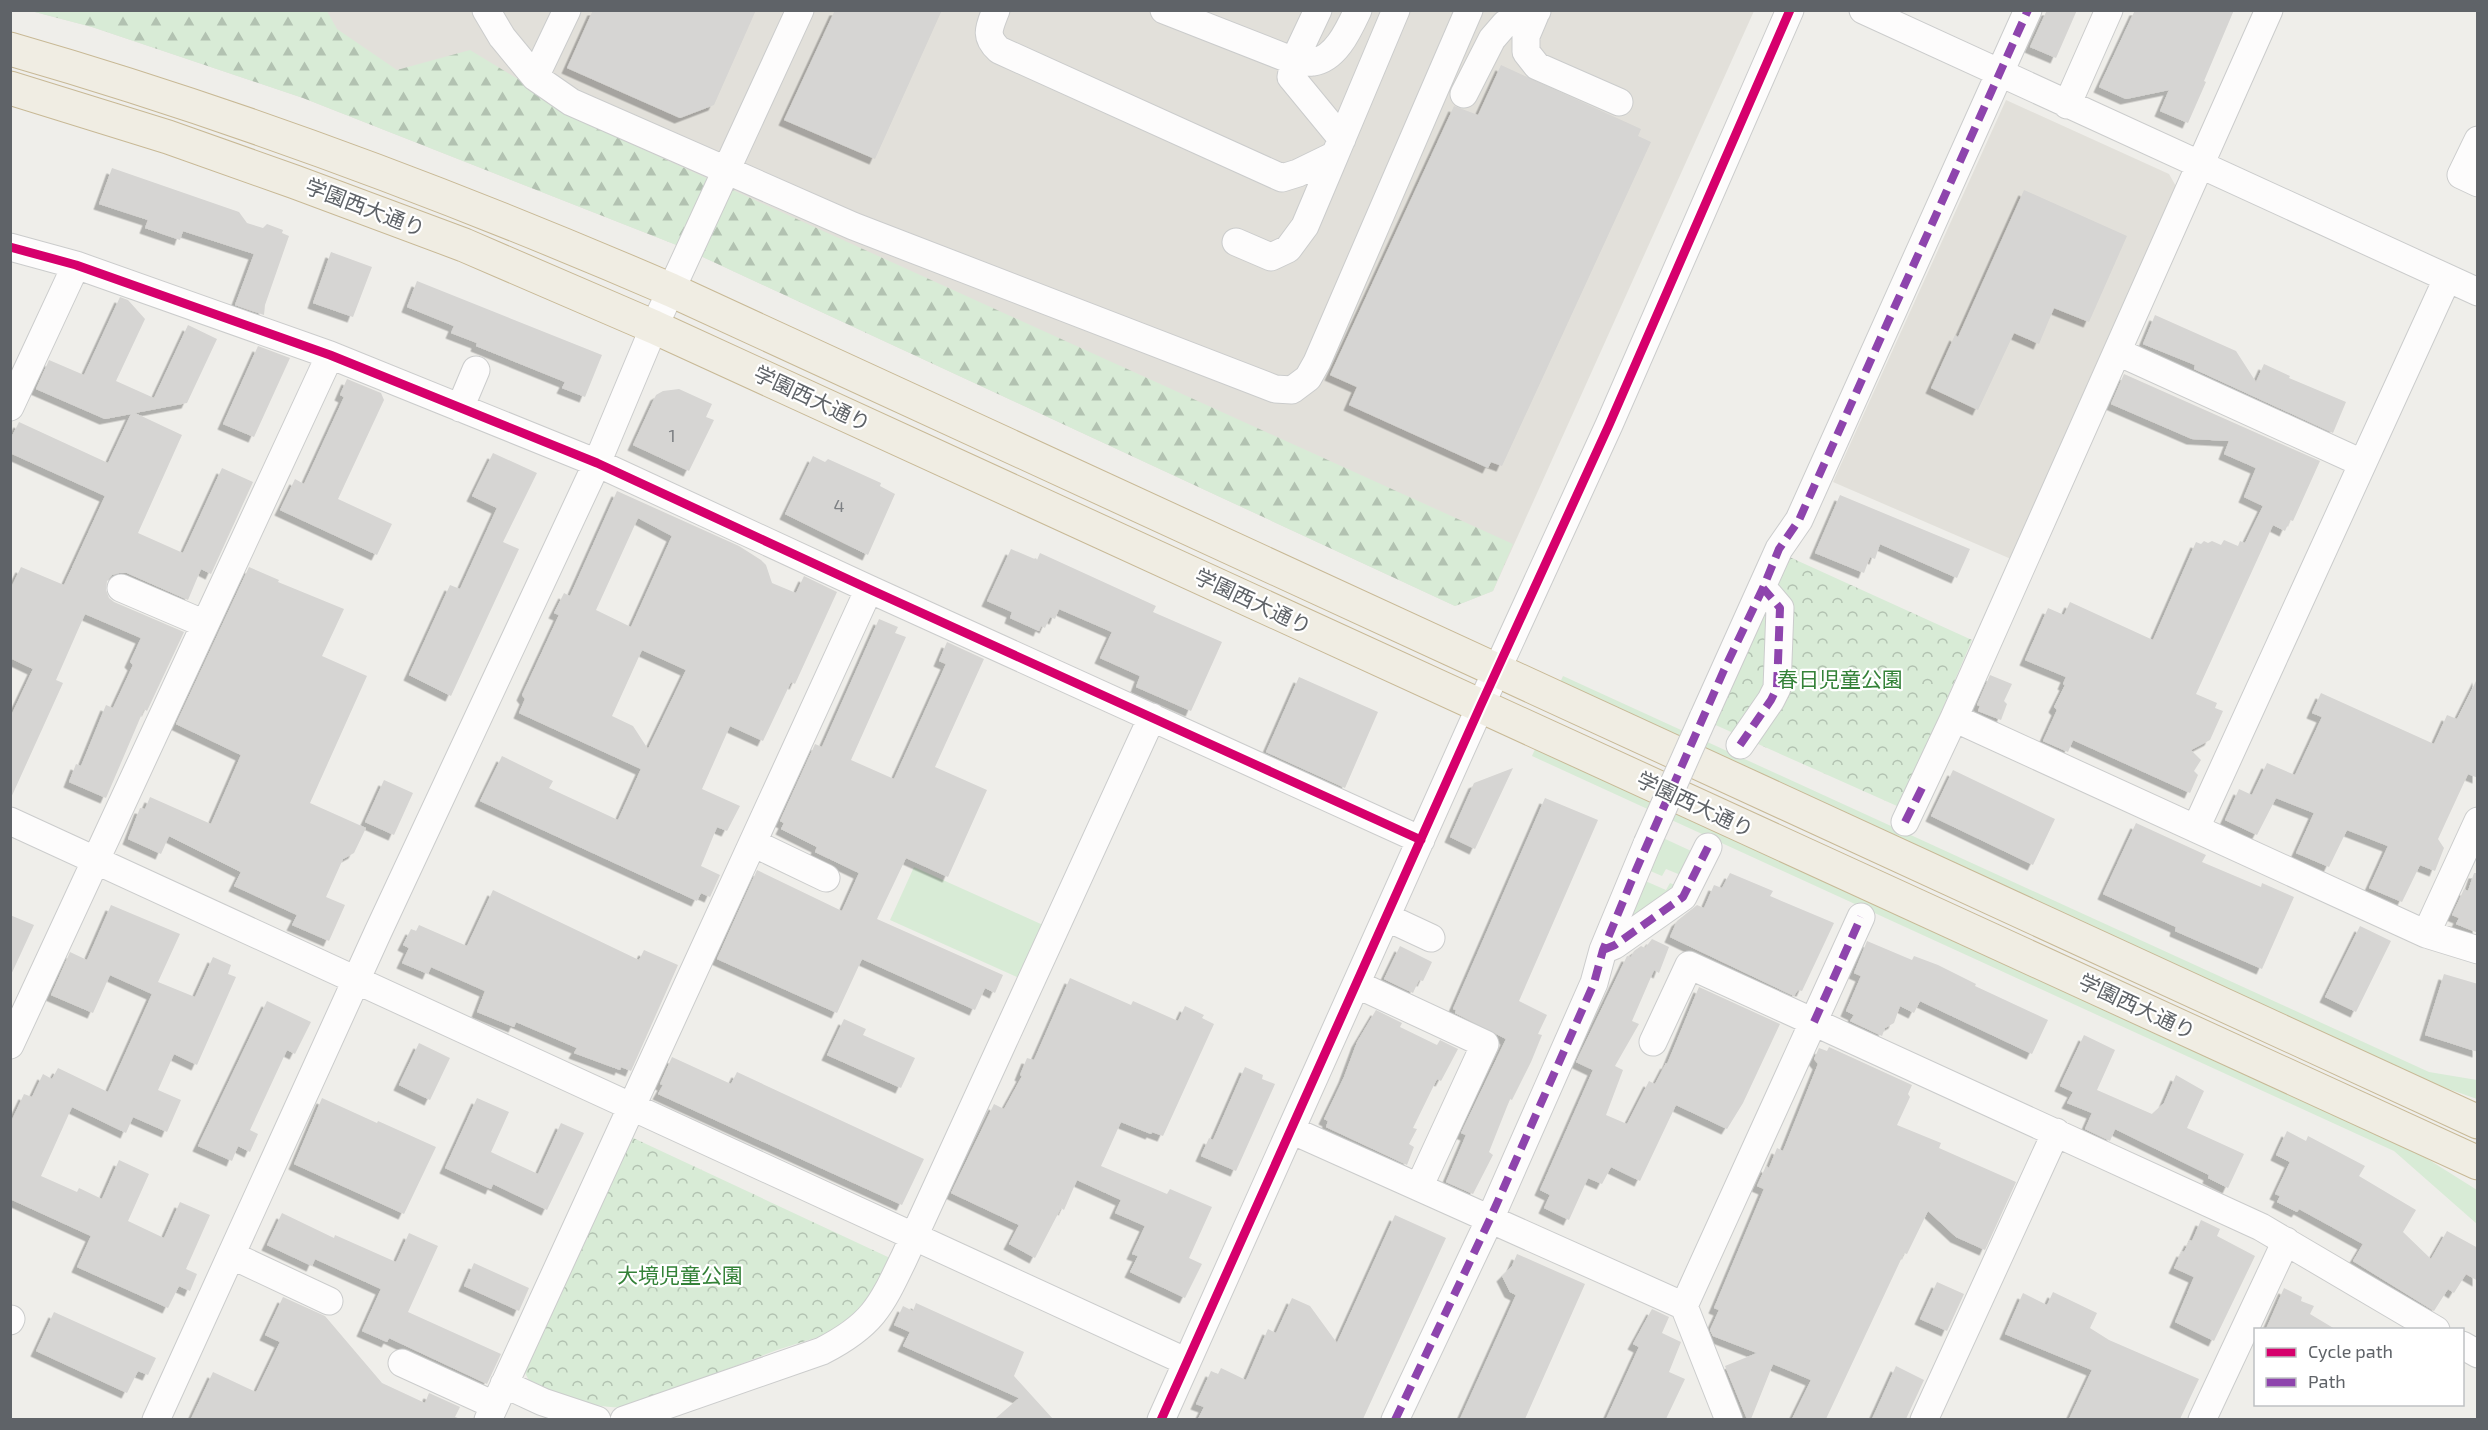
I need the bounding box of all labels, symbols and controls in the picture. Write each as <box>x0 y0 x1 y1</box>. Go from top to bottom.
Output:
street label: 学園西大通り <box>302 172 429 241</box>
street label: 学園西大通り <box>750 360 875 436</box>
house number: 1 <box>668 424 676 446</box>
house number: 4 <box>833 494 845 516</box>
street label: 学園西大通り <box>1191 563 1316 639</box>
park label: 春日児童公園 <box>1777 666 1903 691</box>
street label: 学園西大通り <box>1633 766 1758 842</box>
street label: 学園西大通り <box>2075 968 2200 1044</box>
park label: 大境児童公園 <box>617 1262 743 1287</box>
legend <box>2254 1328 2464 1406</box>
text: Cycle path <box>2308 1340 2393 1362</box>
text: Path <box>2308 1370 2346 1392</box>

